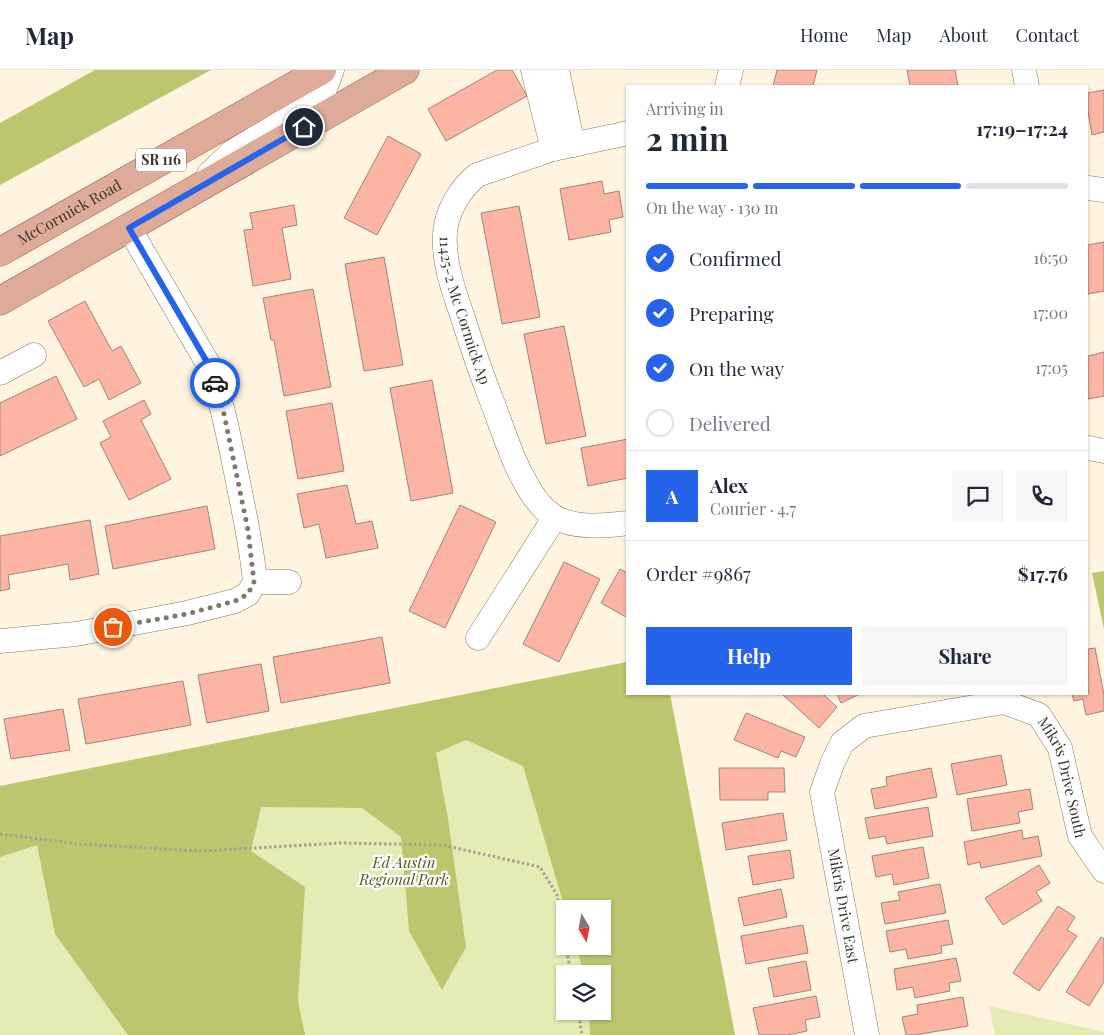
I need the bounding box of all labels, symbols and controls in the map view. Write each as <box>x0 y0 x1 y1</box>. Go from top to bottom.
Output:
text: Map <box>25 19 74 51</box>
text: Home <box>800 23 848 47</box>
text: Map <box>876 23 911 47</box>
text: About <box>939 23 988 47</box>
text: Contact <box>1016 23 1079 47</box>
text: Arriving in <box>646 98 724 119</box>
pin <box>283 106 325 148</box>
icon: home <box>290 113 318 141</box>
text: 17:19–17:24 <box>976 115 1068 141</box>
text: 2 min <box>646 116 729 159</box>
road number: SR 116 <box>136 148 186 172</box>
street label: McCormick Road <box>14 174 125 249</box>
text: On the way · 130 m <box>646 197 779 218</box>
street label: 11425-2 Mc Cormick Ap <box>436 236 496 387</box>
icon: check <box>646 244 674 272</box>
text: Confirmed <box>689 245 782 271</box>
text: 16:50 <box>1033 247 1068 268</box>
icon: check <box>646 299 674 327</box>
text: Preparing <box>689 300 774 326</box>
text: 17:00 <box>1032 302 1068 323</box>
icon: check <box>646 354 674 382</box>
text: On the way <box>689 355 784 381</box>
text: 17:05 <box>1035 357 1068 378</box>
courier <box>190 358 240 408</box>
icon: car <box>201 369 229 397</box>
text: Delivered <box>689 410 771 436</box>
button: chat <box>952 470 1004 522</box>
button: phone <box>1016 470 1068 522</box>
text: Alex <box>710 472 748 498</box>
text: A <box>666 483 678 509</box>
text: Courier · 4.7 <box>710 498 796 519</box>
text: Order #9867 <box>646 560 751 586</box>
text: $17.76 <box>1018 560 1068 586</box>
pin <box>92 606 134 648</box>
icon: bag <box>99 613 127 641</box>
button: Help <box>646 627 852 685</box>
button: Share <box>862 627 1068 685</box>
street label: Mikris Drive South <box>1034 713 1091 840</box>
street label: Mikris Drive East <box>824 847 864 965</box>
park label: Ed Austin Regional Park <box>358 852 449 889</box>
north arrow <box>556 900 611 955</box>
map controls <box>556 900 611 1020</box>
button: layers <box>556 965 611 1020</box>

